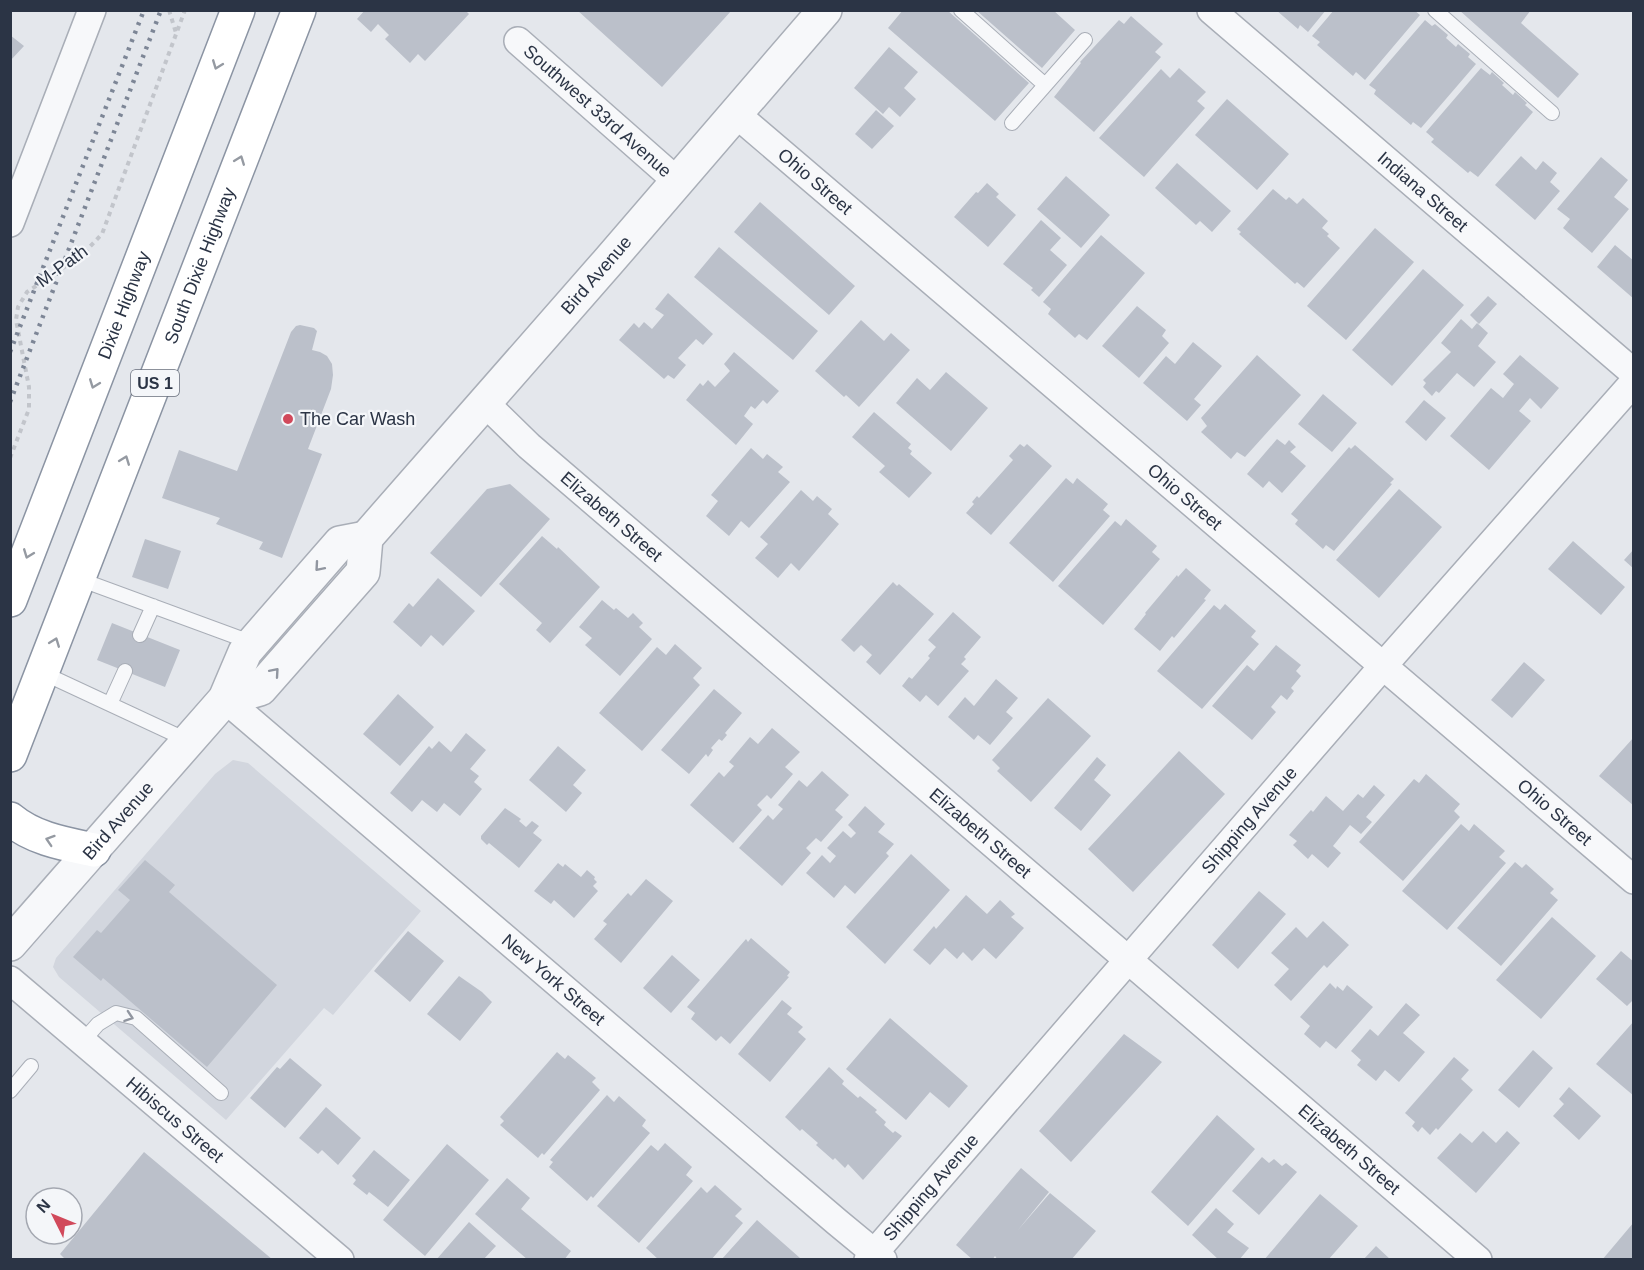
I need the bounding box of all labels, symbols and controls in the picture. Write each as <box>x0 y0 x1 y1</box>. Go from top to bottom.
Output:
street label: Southwest 33rd Avenue <box>520 41 675 181</box>
one-way arrow <box>212 59 224 70</box>
street label: Ohio Street <box>774 144 856 219</box>
street label: Indiana Street <box>1374 148 1472 236</box>
one-way arrow <box>233 156 246 166</box>
street label: South Dixie Highway <box>161 184 239 347</box>
street label: Bird Avenue <box>557 232 636 318</box>
street label: M-Path <box>33 241 91 291</box>
street label: Dixie Highway <box>94 248 154 362</box>
road number: US 1 <box>131 370 179 396</box>
one-way arrow <box>89 378 101 389</box>
place label: The Car Wash <box>300 409 415 429</box>
marker: The Car Wash <box>281 412 295 426</box>
one-way arrow <box>118 455 130 466</box>
street label: Ohio Street <box>1144 460 1226 534</box>
street label: Elizabeth Street <box>557 468 666 566</box>
one-way arrow <box>23 548 36 559</box>
one-way arrow <box>315 560 326 571</box>
one-way arrow <box>47 637 60 648</box>
one-way arrow <box>268 668 279 679</box>
street label: Shipping Avenue <box>1198 763 1301 878</box>
street label: Ohio Street <box>1513 775 1596 849</box>
street label: Bird Avenue <box>79 778 158 864</box>
street label: Elizabeth Street <box>925 784 1035 882</box>
one-way arrow <box>45 834 56 847</box>
street label: New York Street <box>498 930 609 1029</box>
one-way arrow <box>123 1010 134 1022</box>
street label: Hibiscus Street <box>122 1073 227 1167</box>
street label: Elizabeth Street <box>1294 1100 1404 1198</box>
street label: Shipping Avenue <box>879 1130 983 1245</box>
north arrow <box>24 1186 84 1246</box>
text: N <box>33 1196 54 1216</box>

